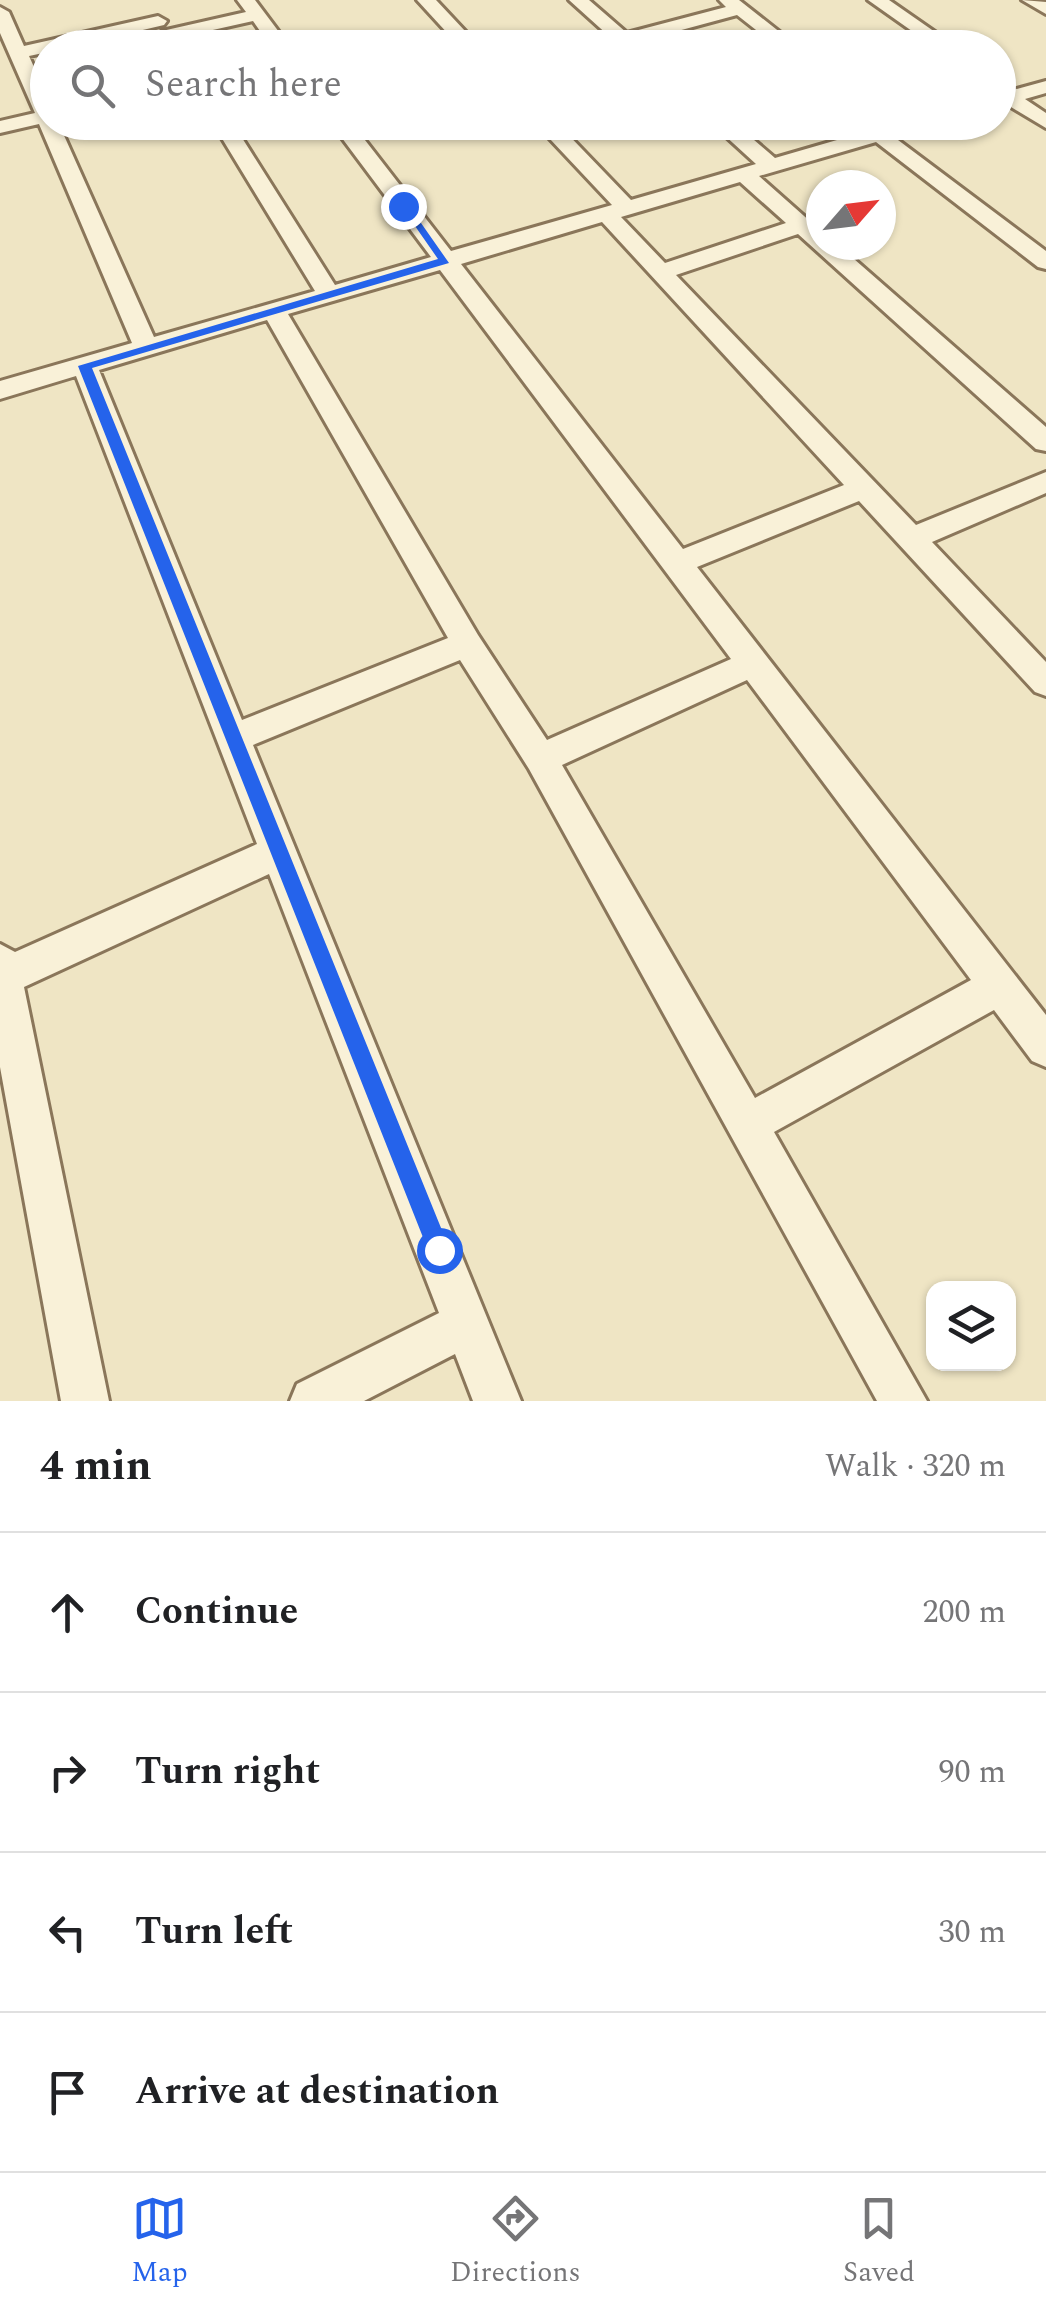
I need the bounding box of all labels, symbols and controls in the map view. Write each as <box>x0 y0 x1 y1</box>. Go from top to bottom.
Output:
search box <box>30 30 1016 140</box>
text: Search here <box>145 56 342 114</box>
icon: search <box>65 58 120 113</box>
north arrow <box>806 170 896 260</box>
route end <box>381 184 427 230</box>
route start <box>417 1228 463 1274</box>
map controls <box>926 1281 1016 1371</box>
button: layers <box>926 1281 1016 1371</box>
text: 4 min <box>40 1435 152 1498</box>
text: Walk · 320 m <box>825 1442 1006 1491</box>
text: Continue <box>135 1583 298 1641</box>
icon: ahead <box>40 1585 95 1640</box>
text: 200 m <box>922 1588 1006 1637</box>
text: Turn right <box>135 1743 320 1801</box>
icon: right <box>40 1745 95 1800</box>
text: 90 m <box>938 1748 1006 1797</box>
text: Turn left <box>135 1903 293 1961</box>
icon: left <box>40 1905 95 1960</box>
text: 30 m <box>938 1908 1006 1957</box>
text: Arrive at destination <box>135 2063 499 2121</box>
icon: arrive <box>40 2065 95 2120</box>
tab: Map <box>131 2191 188 2294</box>
tab: Directions <box>450 2191 581 2294</box>
tab: Saved <box>843 2191 915 2294</box>

